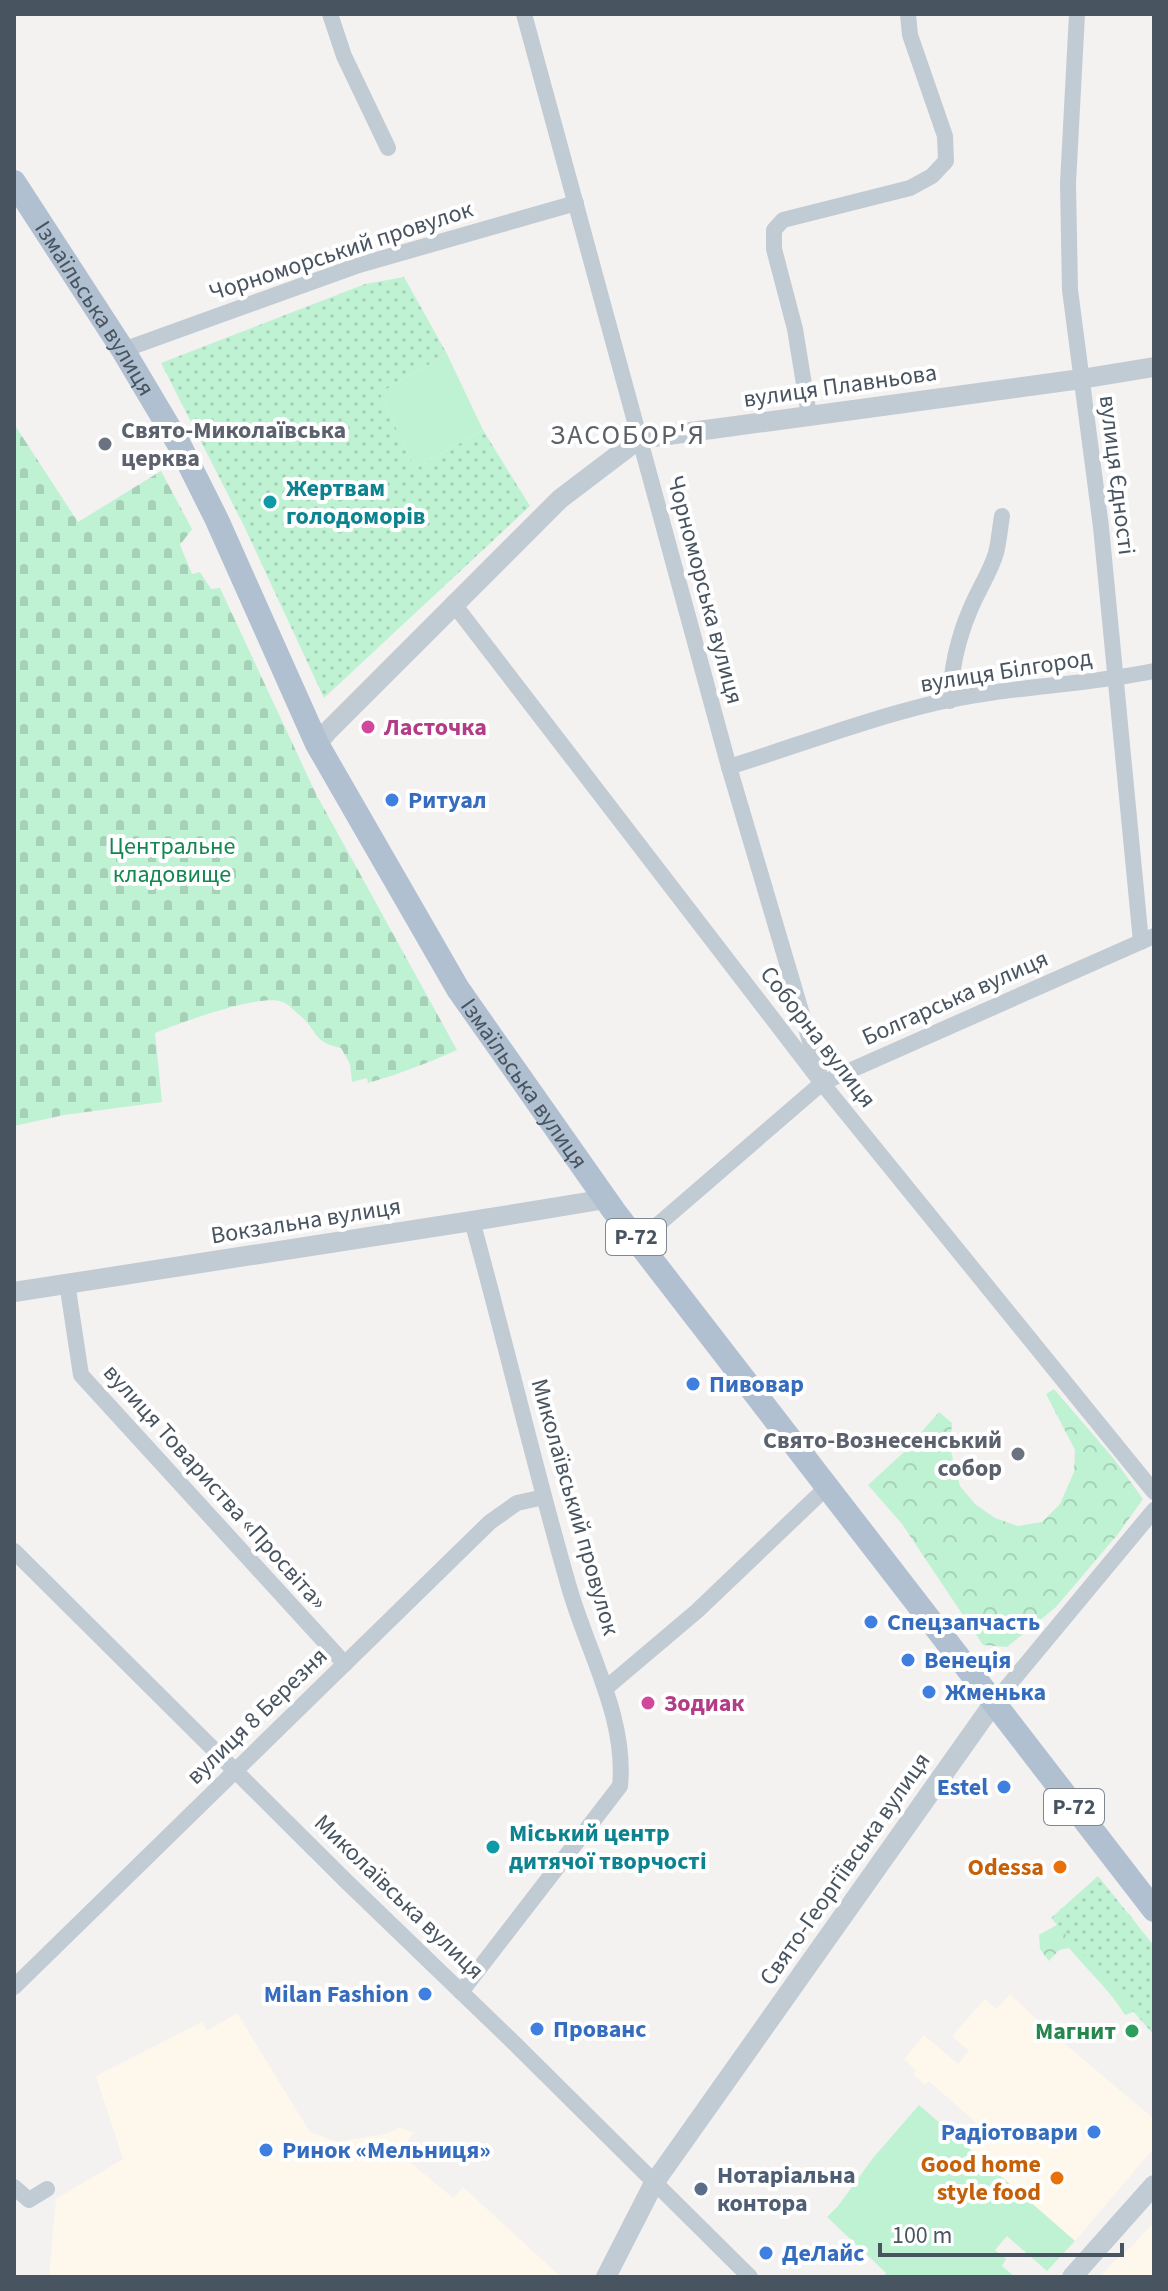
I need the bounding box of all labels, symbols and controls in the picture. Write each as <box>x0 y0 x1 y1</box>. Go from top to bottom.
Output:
street label: Чорноморський провулок <box>205 192 478 310</box>
street label: Ізмаїльська вулиця <box>26 214 164 402</box>
street label: вулиця Плавньова <box>741 355 939 417</box>
street label: вулиця Єдності <box>1090 393 1144 557</box>
place label: Свято-Миколаївська церква <box>121 413 346 476</box>
district label: ЗАСОБОР'Я <box>550 415 706 455</box>
marker: Свято-Миколаївська церква <box>96 435 114 453</box>
place label: Жертвам голодоморів <box>286 471 426 534</box>
street label: Чорноморська вулиця <box>658 472 752 708</box>
marker: Жертвам голодоморів <box>261 493 279 511</box>
street label: вулиця Білгород <box>918 640 1095 702</box>
place label: Ласточка <box>383 710 487 745</box>
marker: Ласточка <box>359 718 377 736</box>
place label: Ритуал <box>408 783 487 818</box>
marker: Ритуал <box>383 791 401 809</box>
park label: Центральне кладовище <box>108 829 236 892</box>
street label: Болгарська вулиця <box>856 941 1054 1055</box>
street label: Соборна вулиця <box>751 959 885 1115</box>
street label: Ізмаїльська вулиця <box>452 991 597 1176</box>
street label: Вокзальна вулиця <box>208 1189 404 1253</box>
road number: Р-72 <box>606 1219 666 1255</box>
street label: вулиця Товариства «Просвіта» <box>95 1356 335 1618</box>
place label: Пивовар <box>709 1367 804 1402</box>
street label: Миколаївський провулок <box>522 1375 628 1639</box>
marker: Пивовар <box>684 1375 702 1393</box>
place label: Свято-Вознесенський собор <box>763 1423 1002 1486</box>
marker: Свято-Вознесенський собор <box>1009 1445 1027 1463</box>
place label: Спецзапчасть <box>887 1605 1040 1640</box>
marker: Спецзапчасть <box>862 1613 880 1631</box>
street label: вулиця 8 Березня <box>178 1639 336 1793</box>
place label: Венеція <box>924 1643 1011 1678</box>
marker: Венеція <box>899 1651 917 1669</box>
place label: Жменька <box>945 1675 1046 1710</box>
marker: Жменька <box>920 1683 938 1701</box>
place label: Зодиак <box>664 1686 745 1721</box>
marker: Зодиак <box>639 1694 657 1712</box>
street label: Свято-Георгіївська вулиця <box>751 1745 939 1993</box>
place label: Estel <box>937 1770 988 1805</box>
marker: Estel <box>995 1778 1013 1796</box>
road number: Р-72 <box>1044 1789 1104 1825</box>
street label: Миколаївська вулиця <box>306 1806 492 1988</box>
place label: Міський центр дитячої творчості <box>509 1816 707 1879</box>
marker: Міський центр дитячої творчості <box>484 1838 502 1856</box>
place label: Odessa <box>967 1850 1044 1885</box>
marker: Odessa <box>1051 1858 1069 1876</box>
place label: Milan Fashion <box>264 1977 409 2012</box>
marker: Milan Fashion <box>416 1985 434 2003</box>
place label: Прованс <box>553 2012 646 2047</box>
place label: Магнит <box>1035 2014 1116 2049</box>
marker: Прованс <box>528 2020 546 2038</box>
marker: Магнит <box>1123 2022 1141 2040</box>
place label: Радіотовари <box>941 2115 1078 2150</box>
marker: Радіотовари <box>1085 2123 1103 2141</box>
place label: Ринок «Мельниця» <box>282 2133 491 2168</box>
marker: Ринок «Мельниця» <box>257 2141 275 2159</box>
place label: Good home style food <box>920 2147 1041 2210</box>
place label: Нотаріальна контора <box>717 2158 856 2221</box>
marker: Good home style food <box>1048 2169 1066 2187</box>
marker: Нотаріальна контора <box>692 2180 710 2198</box>
scale bar <box>880 2207 1122 2257</box>
text: 100 m <box>892 2218 952 2253</box>
place label: ДеЛайс <box>782 2236 865 2271</box>
marker: ДеЛайс <box>757 2244 775 2262</box>

